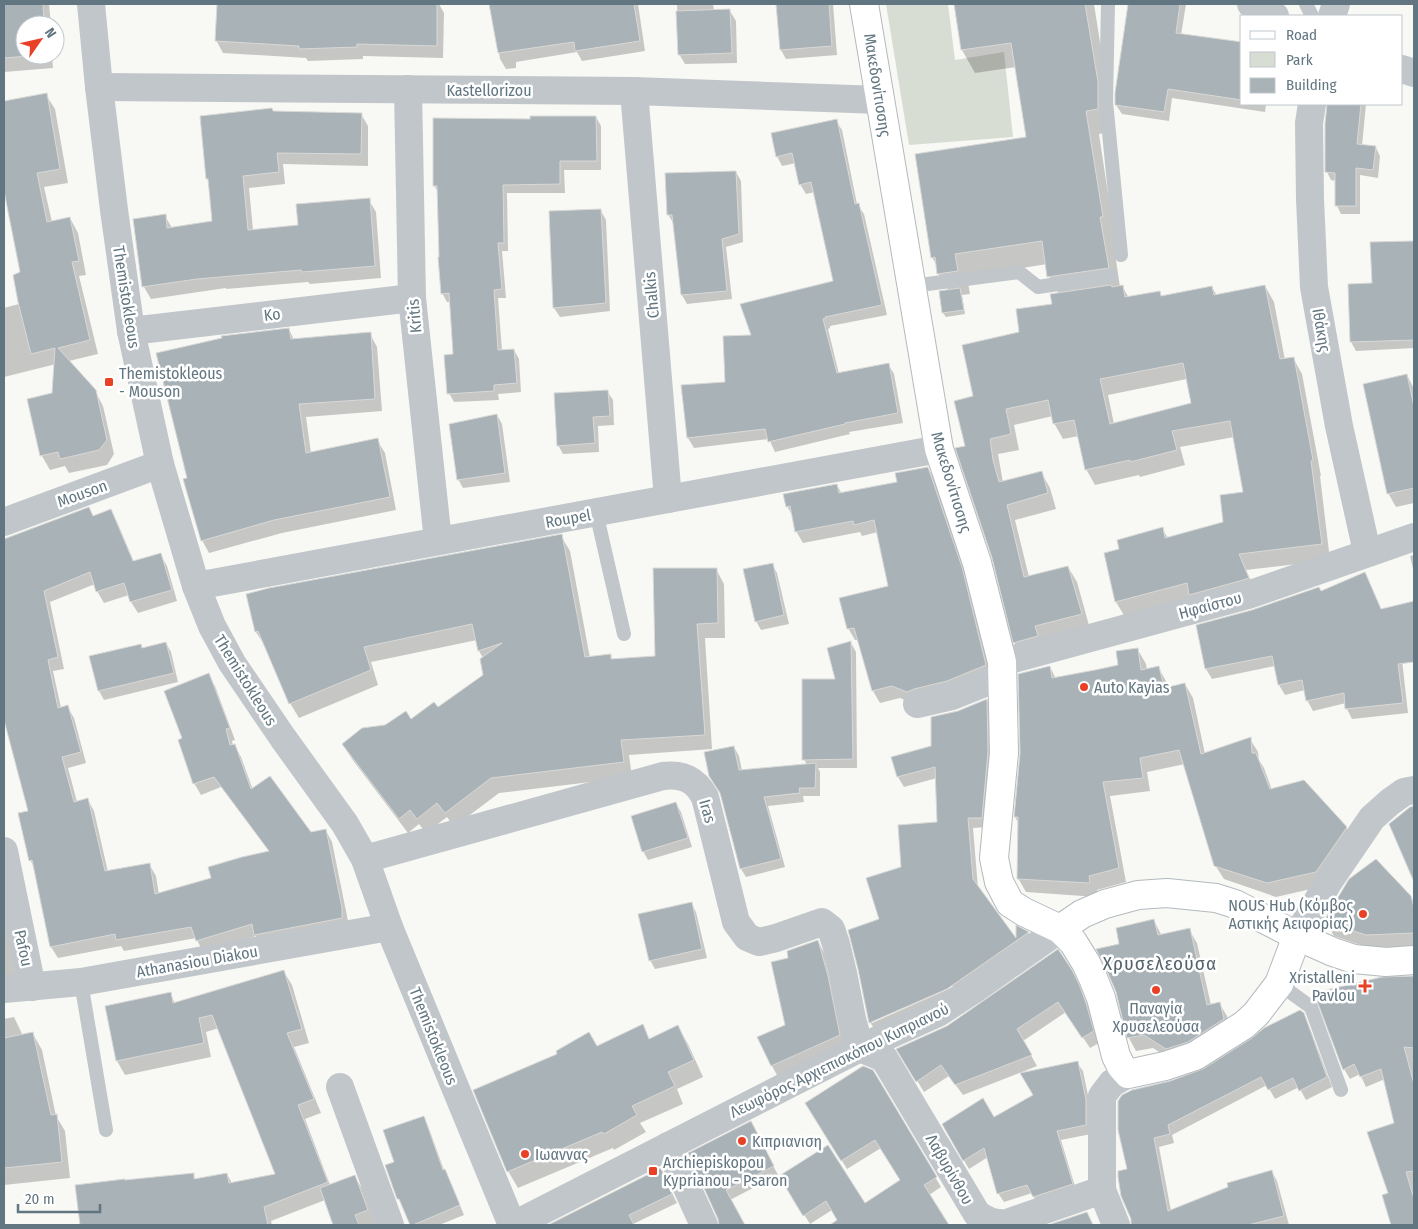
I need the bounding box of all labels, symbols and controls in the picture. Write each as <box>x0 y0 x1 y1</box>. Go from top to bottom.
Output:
north arrow <box>15 15 65 65</box>
legend <box>1240 15 1403 105</box>
text: N <box>41 25 60 41</box>
text: Road <box>1286 26 1317 44</box>
street label: Μακεδονίτισσης <box>860 32 895 138</box>
text: Park <box>1286 51 1313 69</box>
text: Building <box>1286 76 1337 94</box>
street label: Kastellorizou <box>446 81 532 100</box>
street label: Themistokleous <box>109 245 144 350</box>
street label: Chalkis <box>640 271 663 319</box>
street label: Kritis <box>404 298 425 334</box>
street label: Ko <box>263 304 281 325</box>
street label: Ιθάκης <box>1308 307 1335 354</box>
place label: Themistokleous - Mouson <box>119 364 223 401</box>
marker: Themistokleous - Mouson <box>103 376 115 388</box>
street label: Μακεδονίτισσης <box>927 429 976 535</box>
street label: Mouson <box>55 476 110 511</box>
street label: Roupel <box>544 505 592 532</box>
street label: Ηφαίστου <box>1177 588 1244 623</box>
street label: Themistokleous <box>210 631 281 729</box>
place label: Auto Kayias <box>1094 678 1170 697</box>
marker: Auto Kayias <box>1078 681 1090 693</box>
street label: Iras <box>695 797 720 825</box>
place label: NOUS Hub (Κόμβος Αστικής Αειφορίας) <box>1228 896 1353 933</box>
marker: NOUS Hub (Κόμβος Αστικής Αειφορίας) <box>1357 908 1369 920</box>
street label: Pafou <box>10 928 37 968</box>
street label: Athanasiou Diakou <box>135 941 259 982</box>
district label: Χρυσελεούσα <box>1103 952 1217 975</box>
place label: Xristalleni Pavlou <box>1289 968 1355 1005</box>
marker: Xristalleni Pavlou <box>1359 980 1371 992</box>
marker: Παναγία Χρυσελεούσα <box>1150 984 1162 996</box>
street label: Themistokleous <box>405 985 462 1088</box>
street label: Λεωφόρος Αρχιεπισκόπου Κυπριανού <box>727 999 952 1122</box>
place label: Παναγία Χρυσελεούσα <box>1113 999 1200 1036</box>
street label: Λαβυρίνθου <box>922 1131 977 1208</box>
place label: Κιπριανιση <box>752 1132 822 1151</box>
marker: Κιπριανιση <box>736 1135 748 1147</box>
place label: Ιωαννας <box>535 1145 588 1164</box>
marker: Ιωαννας <box>519 1148 531 1160</box>
place label: Archiepiskopou Kyprianou - Psaron <box>663 1153 788 1190</box>
marker: Archiepiskopou Kyprianou - Psaron <box>647 1165 659 1177</box>
scale bar <box>18 1182 100 1214</box>
text: 20 m <box>25 1190 55 1208</box>

